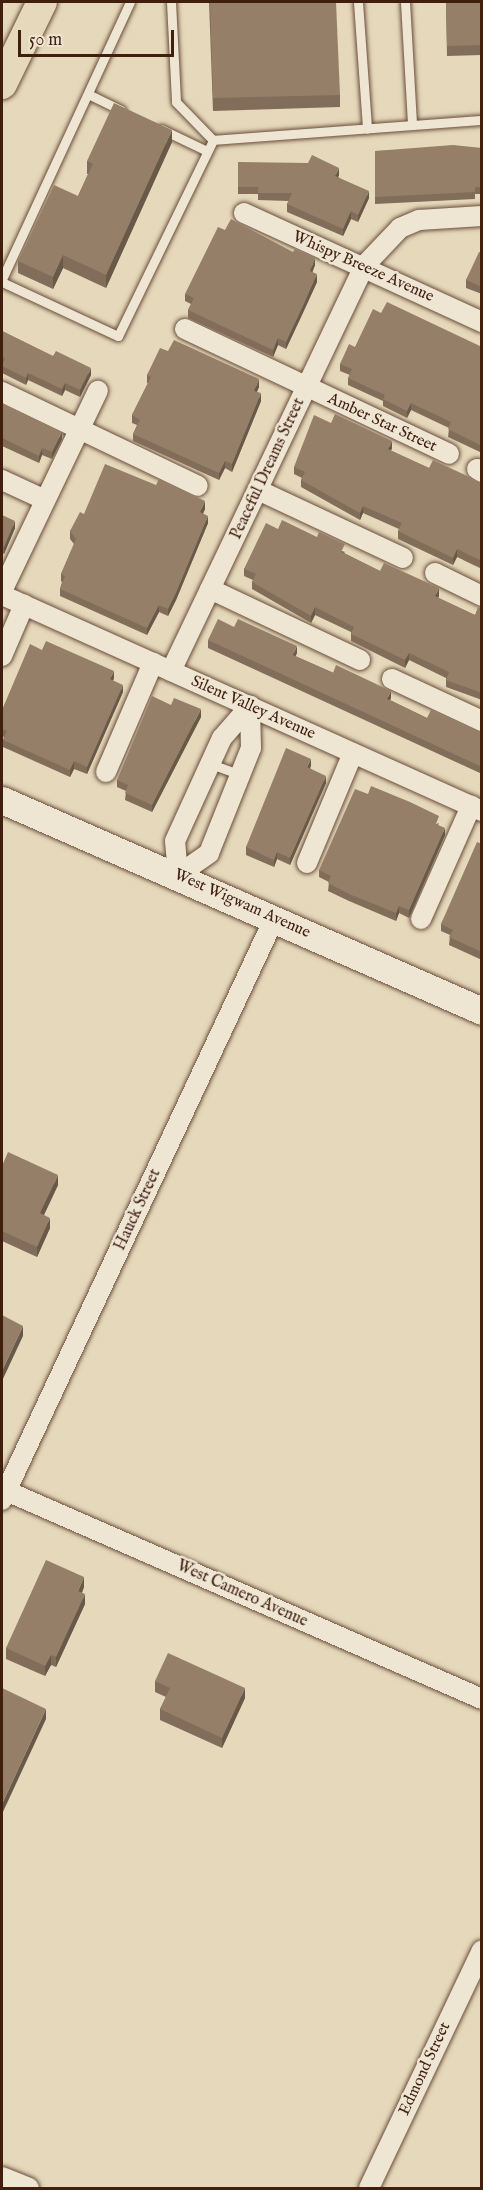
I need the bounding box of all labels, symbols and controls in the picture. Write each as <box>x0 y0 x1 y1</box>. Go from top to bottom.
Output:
scale bar <box>21 18 177 56</box>
text: 50 m <box>29 29 62 52</box>
street label: Whispy Breeze Avenue <box>289 227 437 307</box>
street label: Amber Star Street <box>324 389 440 457</box>
street label: Peaceful Dreams Street <box>227 395 309 543</box>
street label: Silent Valley Avenue <box>188 672 318 744</box>
street label: West Wigwam Avenue <box>171 865 313 943</box>
street label: Hauck Street <box>111 1166 165 1254</box>
street label: West Camero Avenue <box>174 1556 310 1632</box>
street label: Edmond Street <box>395 2019 455 2119</box>

